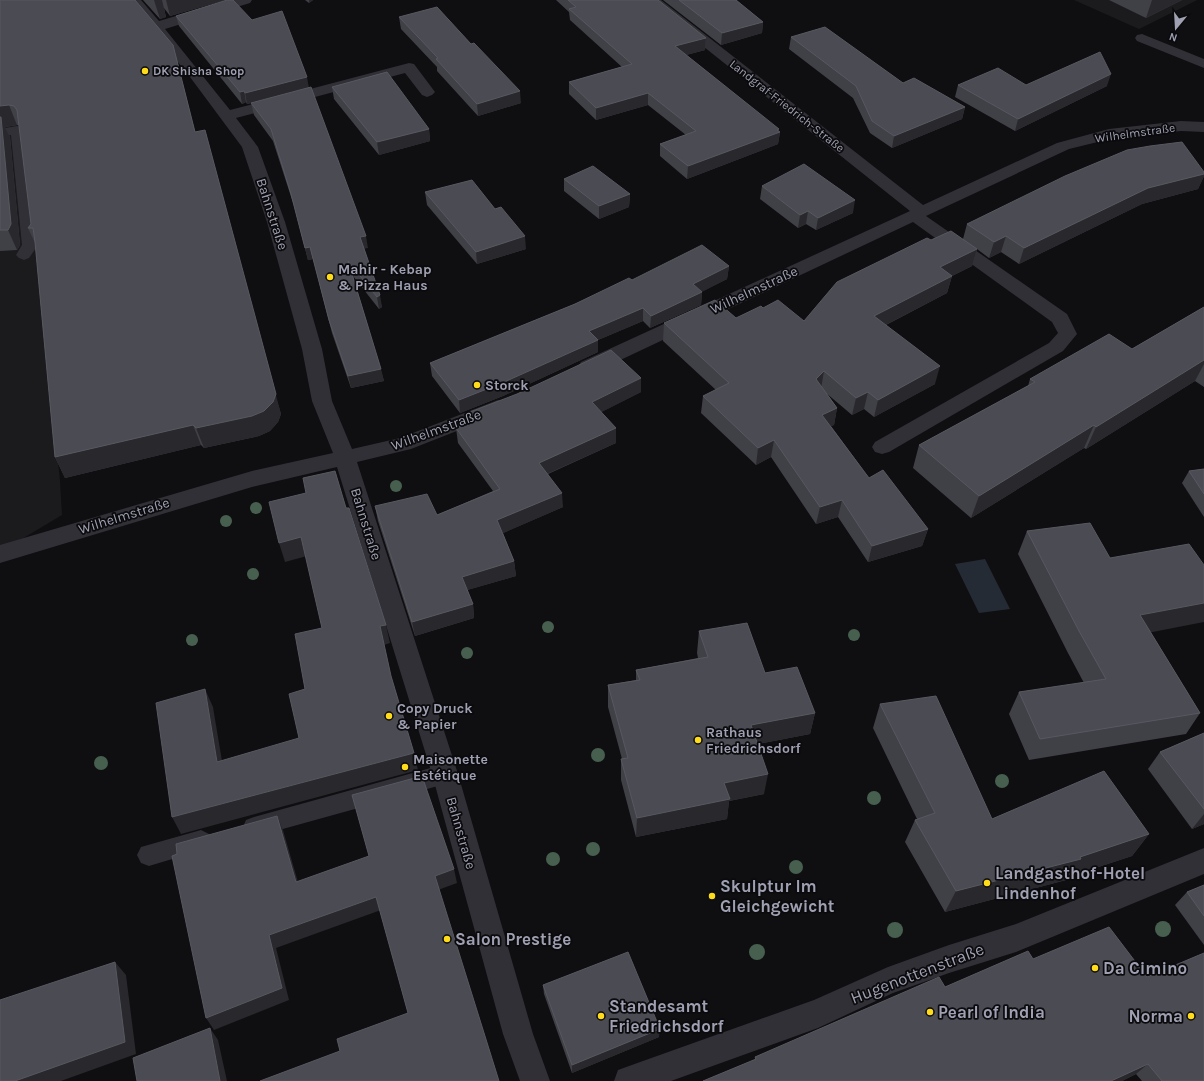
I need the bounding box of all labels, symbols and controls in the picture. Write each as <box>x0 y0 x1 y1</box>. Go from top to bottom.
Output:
north arrow <box>1156 8 1196 48</box>
text: N <box>1167 30 1179 44</box>
street label: Landgraf-Friedrich-Straße <box>727 57 847 155</box>
place label: DK Shisha Shop <box>153 64 244 78</box>
marker: DK Shisha Shop <box>140 66 150 76</box>
street label: Wilhelmstraße <box>1094 120 1176 146</box>
street label: Bahnstraße <box>252 176 292 252</box>
place label: Mahir - Kebap & Pizza Haus <box>338 261 431 294</box>
street label: Wilhelmstraße <box>708 262 800 318</box>
marker: Mahir - Kebap & Pizza Haus <box>325 272 335 282</box>
place label: Storck <box>485 377 529 394</box>
marker: Storck <box>472 380 482 390</box>
street label: Wilhelmstraße <box>389 406 483 454</box>
street label: Bahnstraße <box>347 486 385 562</box>
street label: Wilhelmstraße <box>76 494 172 538</box>
place label: Copy Druck & Papier <box>397 700 473 733</box>
marker: Copy Druck & Papier <box>384 711 394 721</box>
place label: Rathaus Friedrichsdorf <box>706 724 801 757</box>
marker: Rathaus Friedrichsdorf <box>693 735 703 745</box>
place label: Maisonette Estétique <box>413 751 488 784</box>
marker: Maisonette Estétique <box>400 762 410 772</box>
street label: Bahnstraße <box>443 795 479 871</box>
place label: Landgasthof-Hotel Lindenhof <box>995 863 1145 903</box>
place label: Skulptur Im Gleichgewicht <box>720 876 835 916</box>
marker: Landgasthof-Hotel Lindenhof <box>982 878 992 888</box>
marker: Skulptur Im Gleichgewicht <box>707 891 717 901</box>
place label: Salon Prestige <box>455 929 571 949</box>
marker: Salon Prestige <box>442 934 452 944</box>
street label: Hugenottenstraße <box>847 938 987 1008</box>
place label: Da Cimino <box>1103 958 1187 978</box>
marker: Da Cimino <box>1090 963 1100 973</box>
place label: Standesamt Friedrichsdorf <box>609 996 725 1036</box>
place label: Pearl of India <box>938 1002 1045 1022</box>
place label: Norma <box>1128 1006 1183 1026</box>
marker: Pearl of India <box>925 1007 935 1017</box>
marker: Standesamt Friedrichsdorf <box>596 1011 606 1021</box>
marker: Norma <box>1186 1011 1196 1021</box>

